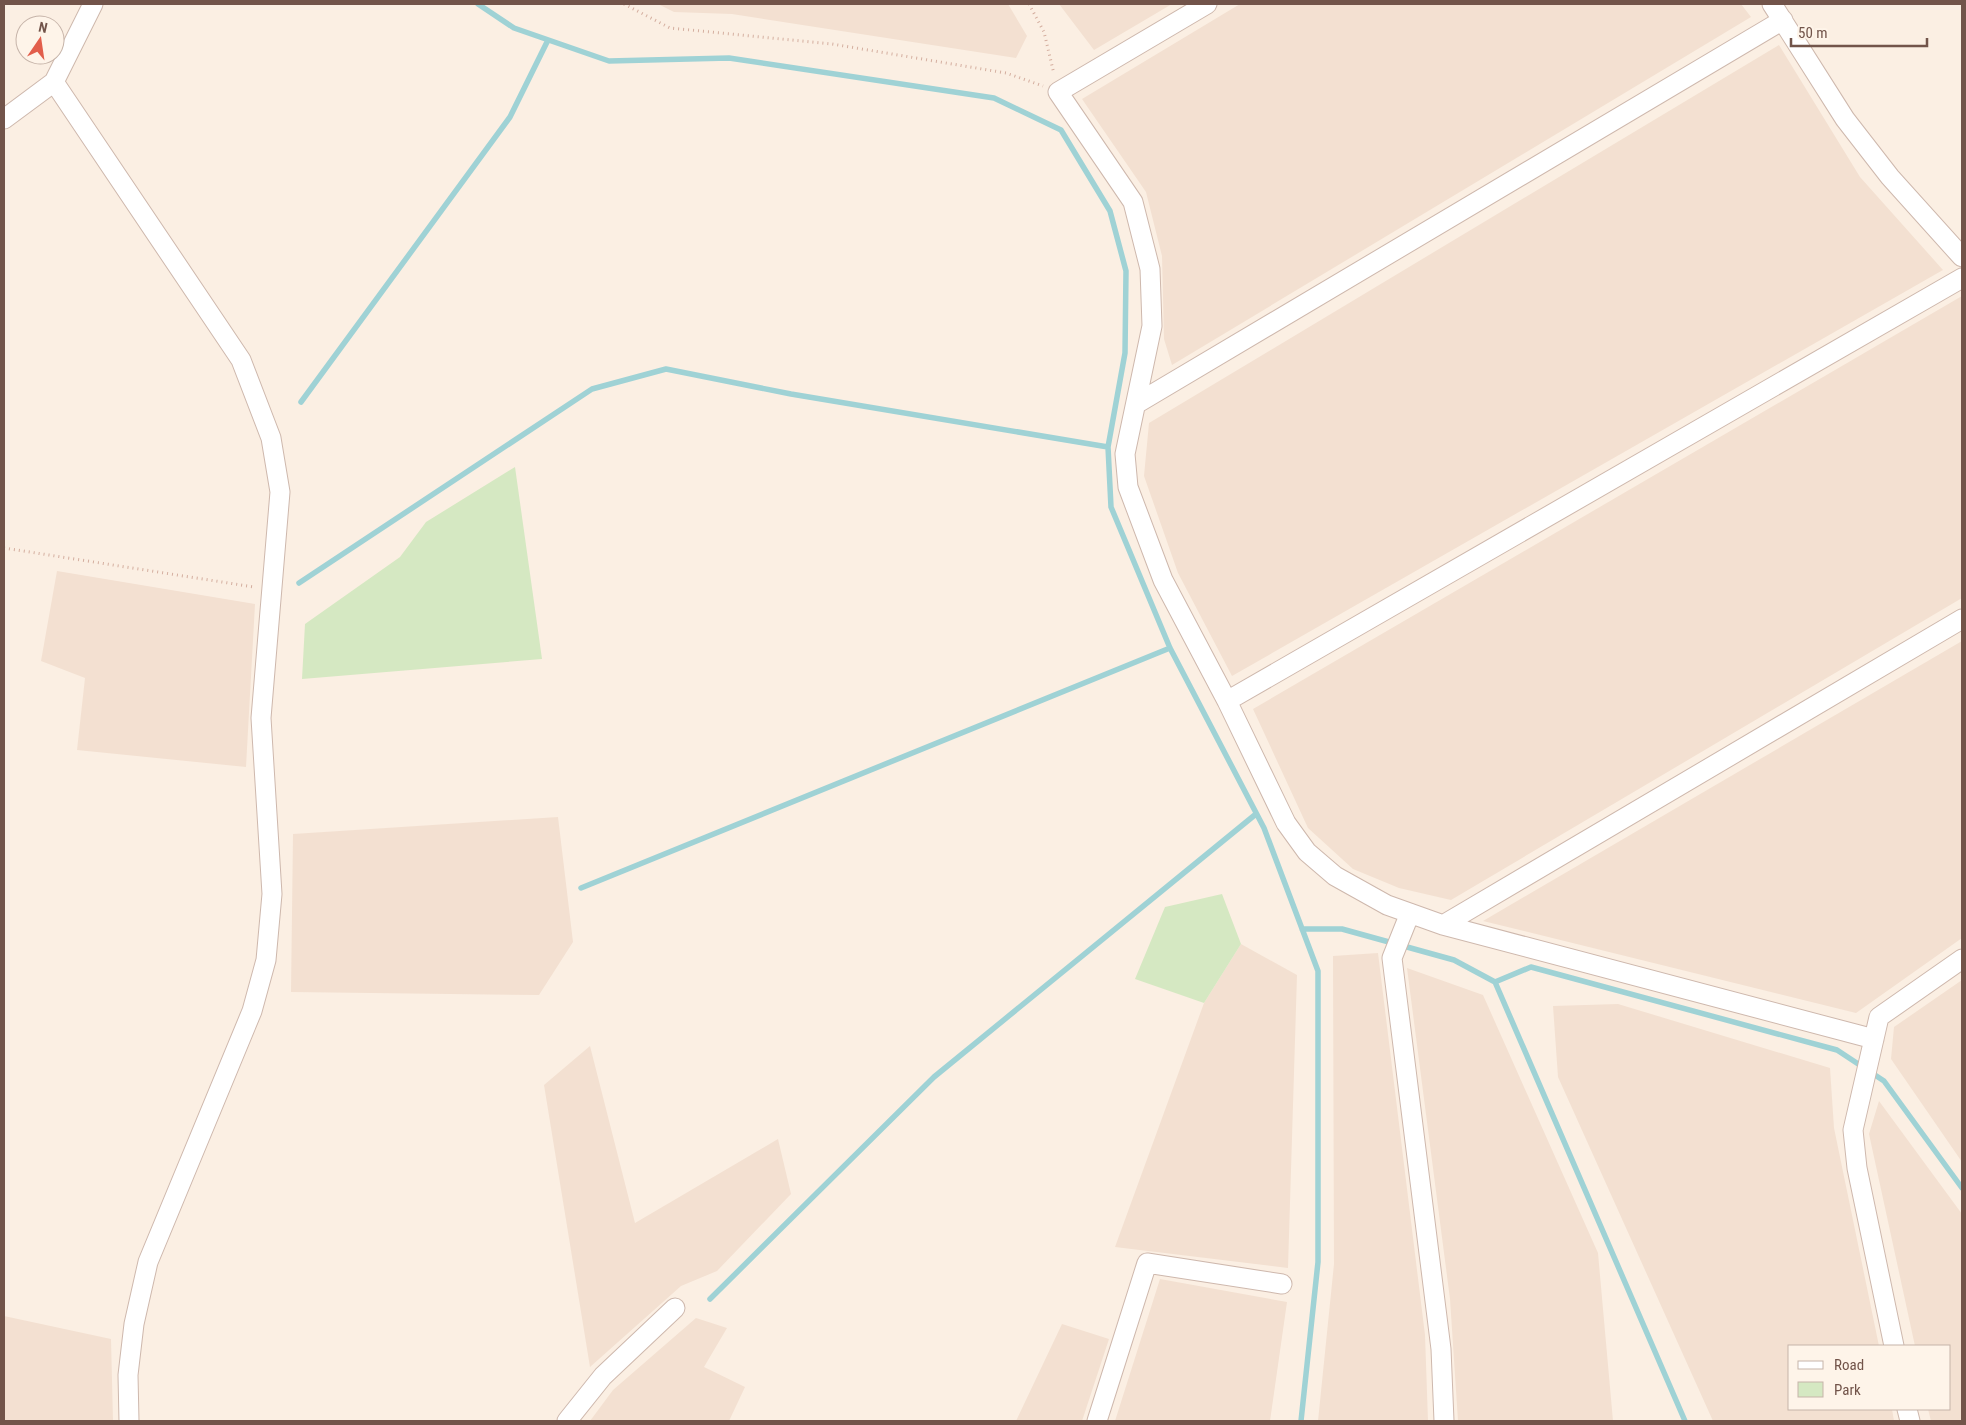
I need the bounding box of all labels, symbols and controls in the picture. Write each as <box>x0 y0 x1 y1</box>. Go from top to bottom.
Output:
north arrow <box>15 15 65 65</box>
scale bar <box>1791 15 1927 47</box>
text: N <box>37 19 49 36</box>
text: 50 m <box>1798 24 1828 42</box>
legend <box>1788 1345 1951 1410</box>
text: Road <box>1834 1356 1864 1374</box>
text: Park <box>1834 1381 1861 1399</box>

